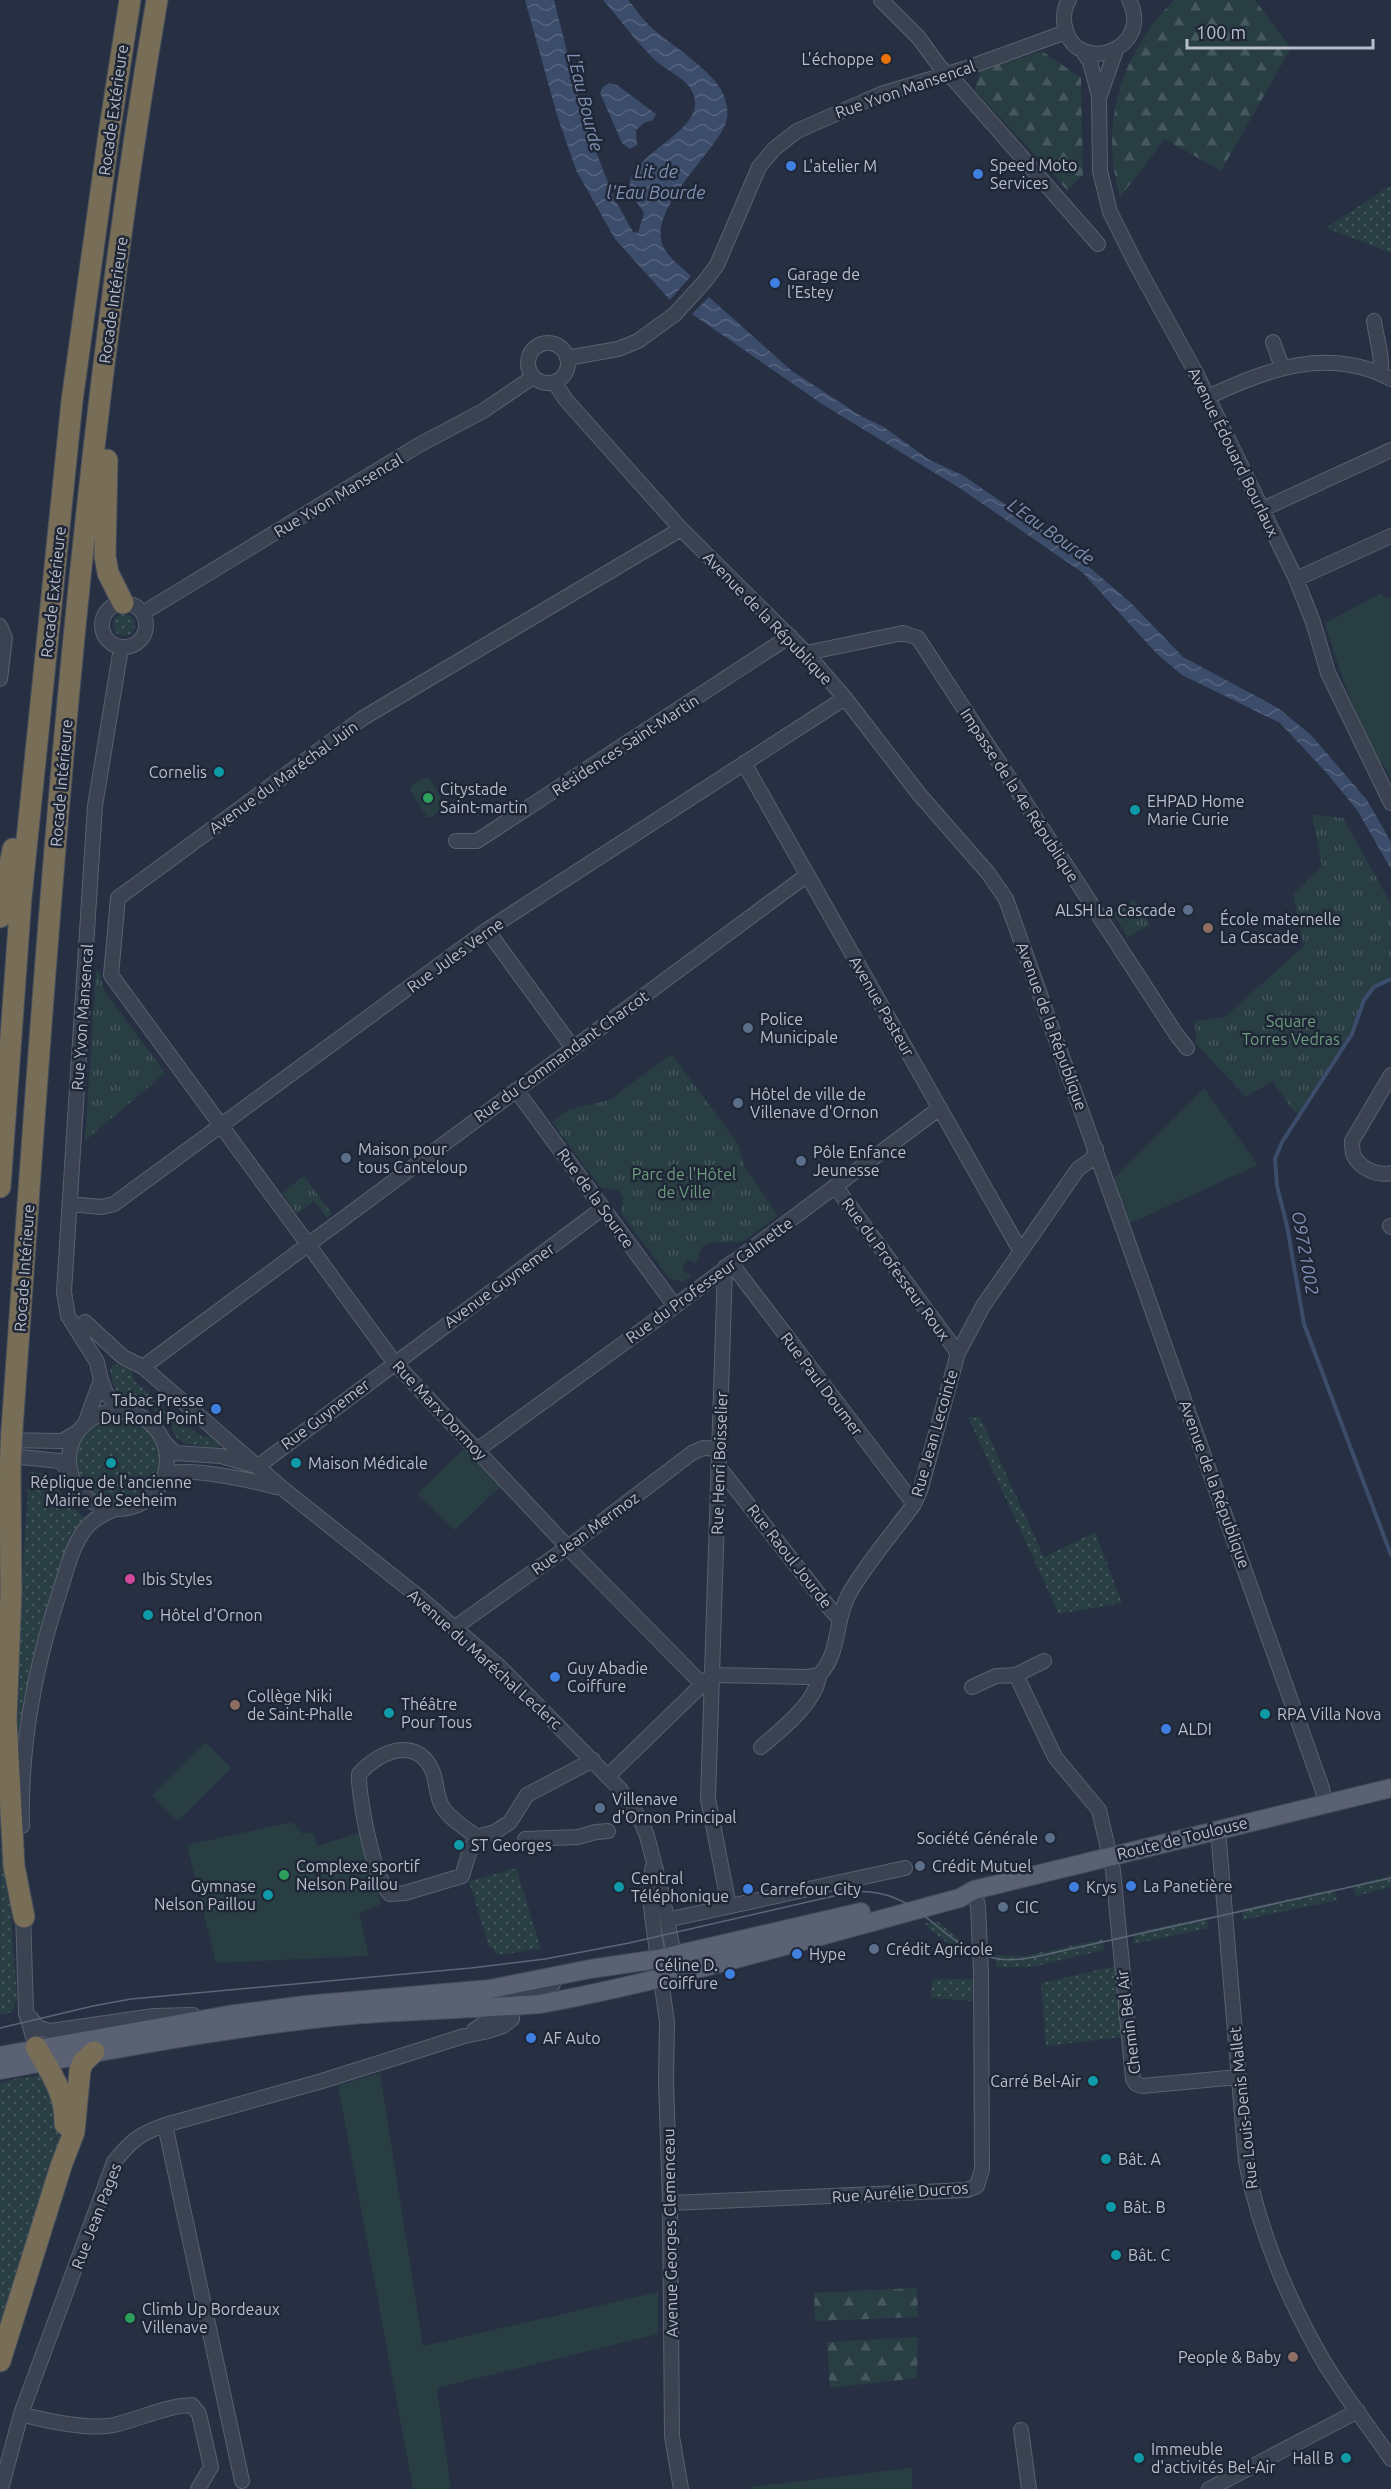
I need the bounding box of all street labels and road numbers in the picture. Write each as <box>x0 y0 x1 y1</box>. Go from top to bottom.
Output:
street label: Rocade Extérieure <box>95 43 131 177</box>
street label: Rue Yvon Mansencal <box>833 57 977 121</box>
street label: Rocade Intérieure <box>95 235 131 365</box>
street label: Avenue Édouard Bourlaux <box>1185 364 1285 540</box>
street label: Rue Yvon Mansencal <box>270 449 406 541</box>
street label: Rocade Extérieure <box>37 525 69 659</box>
street label: Avenue de la République <box>700 548 836 688</box>
street label: Résidences Saint-Martin <box>548 691 702 799</box>
street label: Impasse de la 4e République <box>957 705 1083 885</box>
street label: Avenue du Maréchal Juin <box>205 717 361 837</box>
street label: Rocade Intérieure <box>46 719 76 847</box>
street label: Rue Jules Verne <box>403 914 507 996</box>
street label: Avenue de la République <box>1013 939 1091 1113</box>
street label: Rue Yvon Mansencal <box>68 943 96 1091</box>
street label: Avenue Pasteur <box>846 953 918 1059</box>
street label: Rue du Commandant Charcot <box>470 986 652 1125</box>
street label: Rue de la Source <box>554 1145 638 1251</box>
street label: Rue du Professeur Roux <box>838 1194 954 1344</box>
street label: Rocade Intérieure <box>11 1204 37 1332</box>
street label: Rue du Professeur Calmette <box>622 1213 796 1347</box>
street label: Avenue Guynemer <box>440 1239 558 1331</box>
street label: Rue Paul Doumer <box>777 1329 867 1439</box>
street label: Rue Marx Dormoy <box>389 1357 491 1464</box>
street label: Rue Jean Lecointe <box>907 1367 961 1499</box>
street label: Rue Guynemer <box>277 1375 373 1453</box>
street label: Rue Henri Boisselier <box>708 1391 730 1535</box>
street label: Avenue de la République <box>1176 1397 1254 1571</box>
street label: Rue Jean Mermoz <box>528 1488 642 1578</box>
street label: Rue Raoul Jourde <box>744 1501 836 1611</box>
street label: Avenue du Maréchal Leclerc <box>405 1585 566 1733</box>
street label: Route de Toulouse <box>1115 1813 1249 1863</box>
street label: Chemin Bel Air <box>1113 1969 1143 2075</box>
street label: Rue Louis-Denis Mallet <box>1225 2025 1260 2190</box>
street label: Avenue Georges Clemenceau <box>659 2128 681 2338</box>
street label: Rue Jean Pages <box>68 2160 124 2271</box>
street label: Rue Aurélie Ducros <box>831 2178 969 2206</box>

